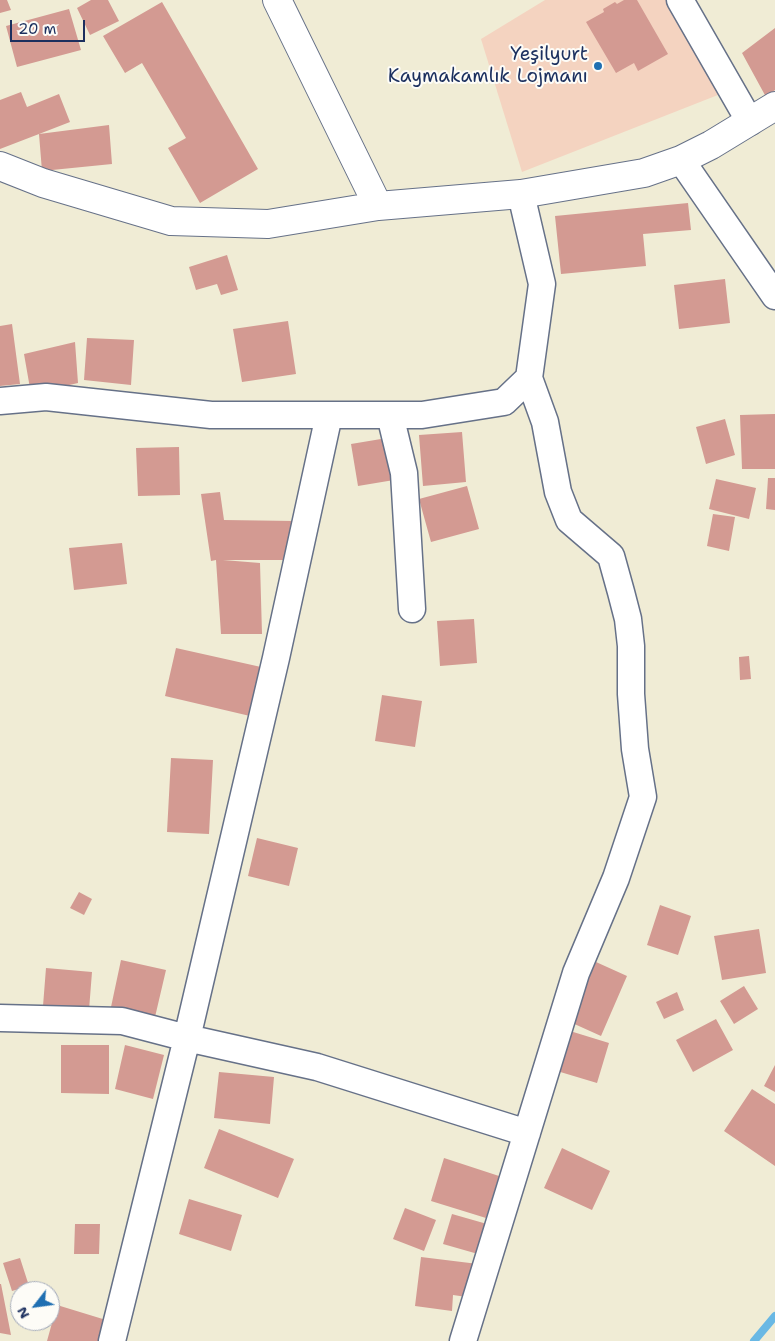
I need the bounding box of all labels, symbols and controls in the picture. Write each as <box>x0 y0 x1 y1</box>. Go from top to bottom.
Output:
scale bar <box>12 10 88 42</box>
text: 20 m <box>18 19 57 39</box>
place label: Yeşilyurt Kaymakamlık Lojmanı <box>388 44 588 88</box>
marker: Yeşilyurt Kaymakamlık Lojmanı <box>592 60 604 72</box>
north arrow <box>10 1281 60 1331</box>
text: N <box>12 1304 33 1322</box>

